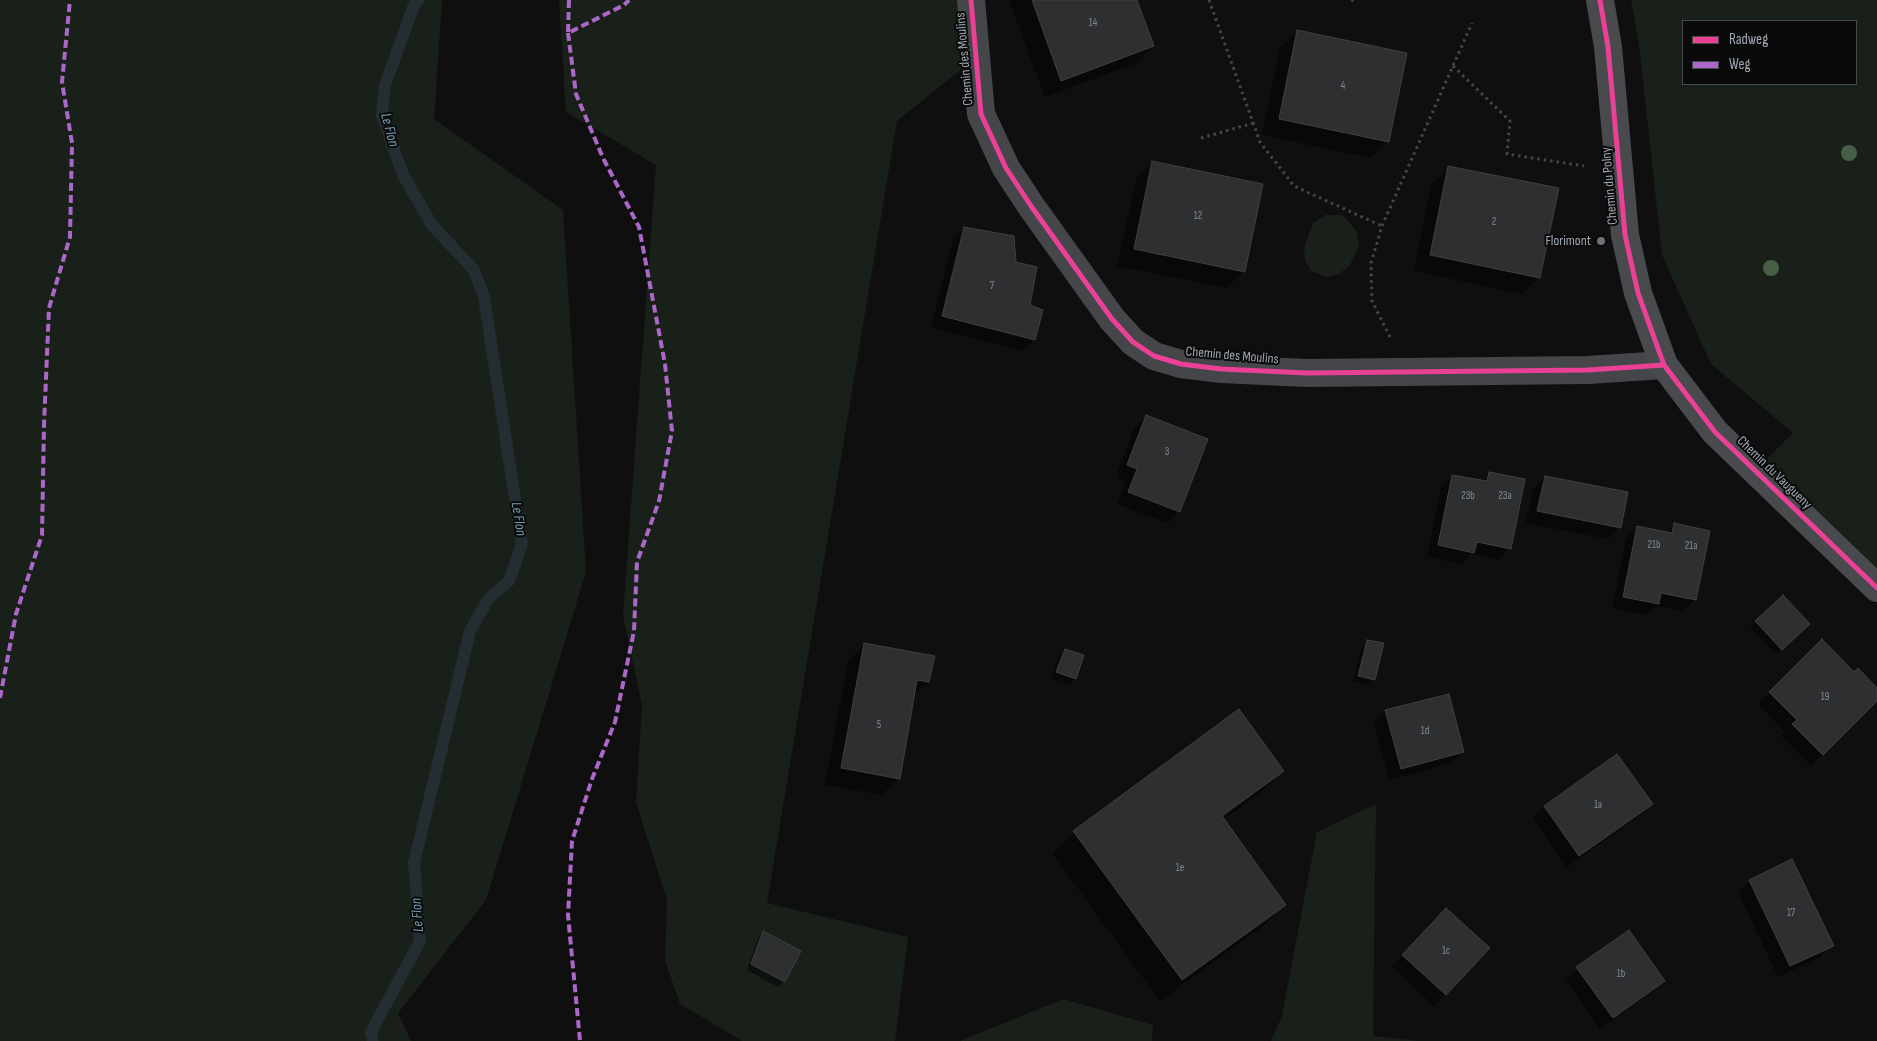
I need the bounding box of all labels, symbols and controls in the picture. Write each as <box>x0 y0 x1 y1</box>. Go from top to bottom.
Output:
street label: Chemin des Moulins <box>953 12 977 106</box>
house number: 14 <box>1089 16 1097 30</box>
legend <box>1682 20 1857 85</box>
text: Radweg <box>1729 30 1768 49</box>
text: Weg <box>1729 55 1751 74</box>
house number: 4 <box>1341 79 1345 93</box>
water label: Le Flon <box>376 111 402 149</box>
street label: Chemin du Polny <box>1598 147 1622 225</box>
house number: 12 <box>1194 209 1202 223</box>
house number: 2 <box>1492 215 1496 229</box>
place label: Florimont <box>1545 233 1591 249</box>
marker: Florimont <box>1595 235 1607 247</box>
house number: 7 <box>990 279 994 293</box>
street label: Chemin des Moulins <box>1185 344 1279 368</box>
street label: Chemin du Vaugueny <box>1733 433 1815 513</box>
house number: 3 <box>1165 445 1169 459</box>
house number: 23b <box>1461 489 1475 503</box>
house number: 23a <box>1498 489 1512 503</box>
water label: Le Flon <box>506 501 530 537</box>
house number: 21b <box>1647 538 1661 552</box>
house number: 21a <box>1685 539 1697 553</box>
house number: 19 <box>1821 690 1829 704</box>
house number: 5 <box>877 718 881 732</box>
house number: 1d <box>1421 724 1429 738</box>
house number: 1a <box>1594 798 1602 812</box>
house number: 1e <box>1176 861 1184 875</box>
water label: Le Flon <box>408 897 428 933</box>
house number: 17 <box>1787 906 1795 920</box>
house number: 1c <box>1442 944 1450 958</box>
house number: 1b <box>1617 967 1625 981</box>

